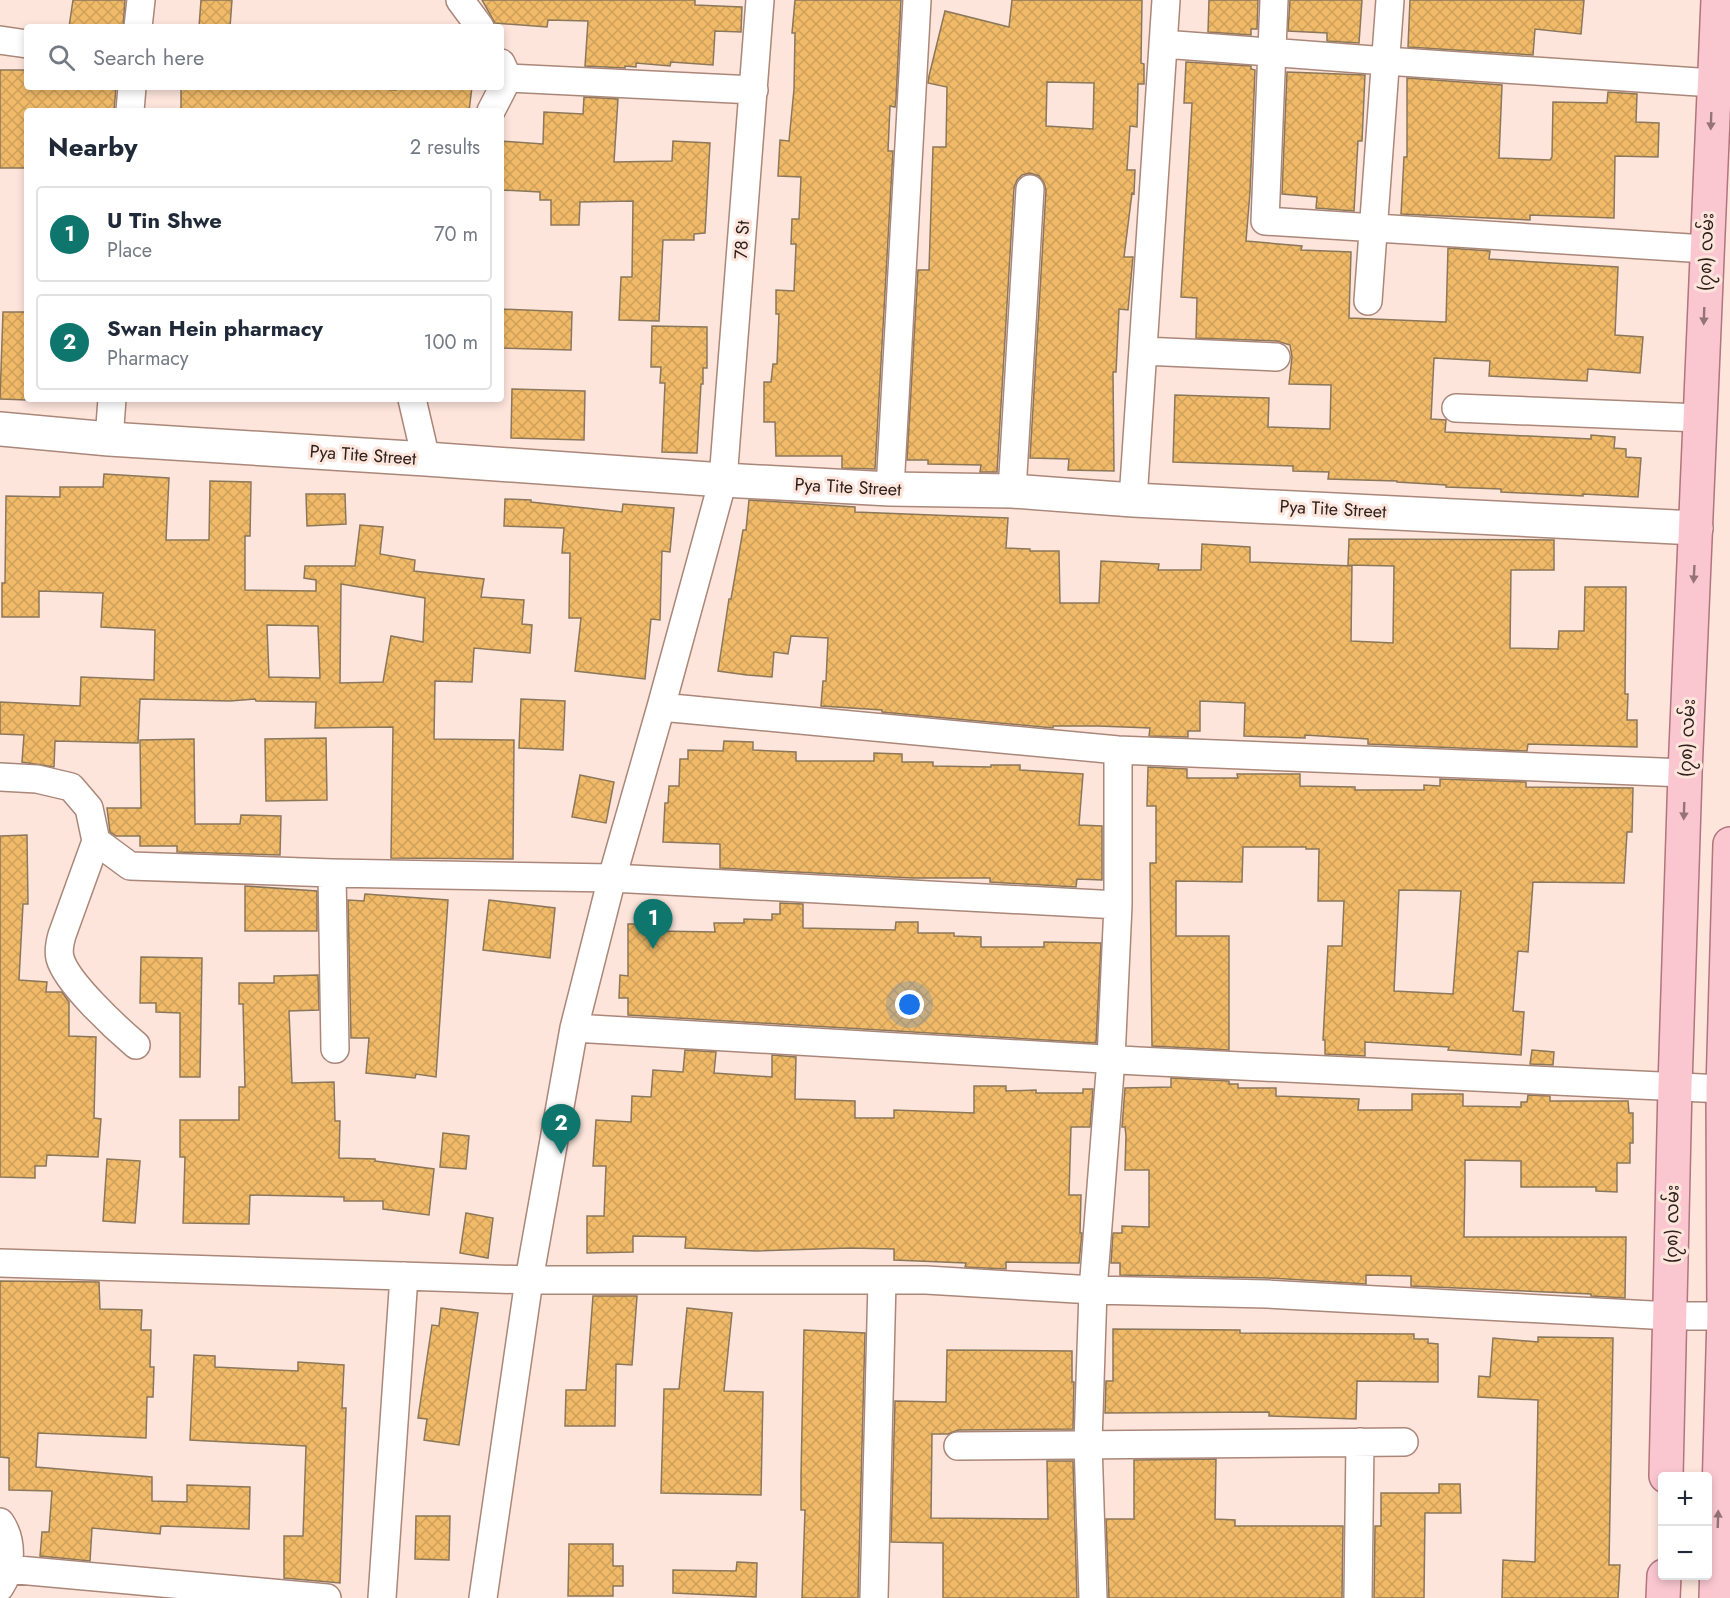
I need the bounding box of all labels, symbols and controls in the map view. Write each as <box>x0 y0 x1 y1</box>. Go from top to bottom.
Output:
search box <box>24 24 504 90</box>
icon: search <box>45 41 78 74</box>
text: Search here <box>93 41 204 73</box>
one-way arrow <box>1707 112 1716 131</box>
text: Nearby <box>48 128 137 166</box>
text: 2 results <box>410 133 480 162</box>
text: U Tin Shwe <box>107 204 222 236</box>
street label: (၇၈) လမ်း <box>1692 212 1722 292</box>
street label: 78 St <box>728 219 756 260</box>
text: 1 <box>64 220 75 249</box>
text: 70 m <box>434 220 478 249</box>
text: Place <box>107 236 152 265</box>
one-way arrow <box>1699 307 1708 326</box>
text: Swan Hein pharmacy <box>107 312 323 344</box>
text: 2 <box>63 328 76 357</box>
text: 100 m <box>423 328 478 357</box>
text: Pharmacy <box>107 344 189 373</box>
street label: Pya Tite Street <box>309 438 418 472</box>
street label: Pya Tite Street <box>794 471 903 503</box>
street label: Pya Tite Street <box>1279 493 1388 525</box>
one-way arrow <box>1690 565 1699 584</box>
street label: (၇၈) လမ်း <box>1672 698 1704 778</box>
one-way arrow <box>1679 801 1688 820</box>
pin: 1 <box>634 900 672 949</box>
your location <box>895 990 924 1019</box>
pin: 2 <box>542 1104 580 1154</box>
street label: (၇၈) လမ်း <box>1658 1184 1688 1264</box>
map controls <box>1658 1472 1712 1580</box>
button: + <box>1658 1472 1712 1526</box>
one-way arrow <box>1714 1509 1723 1528</box>
button: − <box>1658 1526 1712 1580</box>

